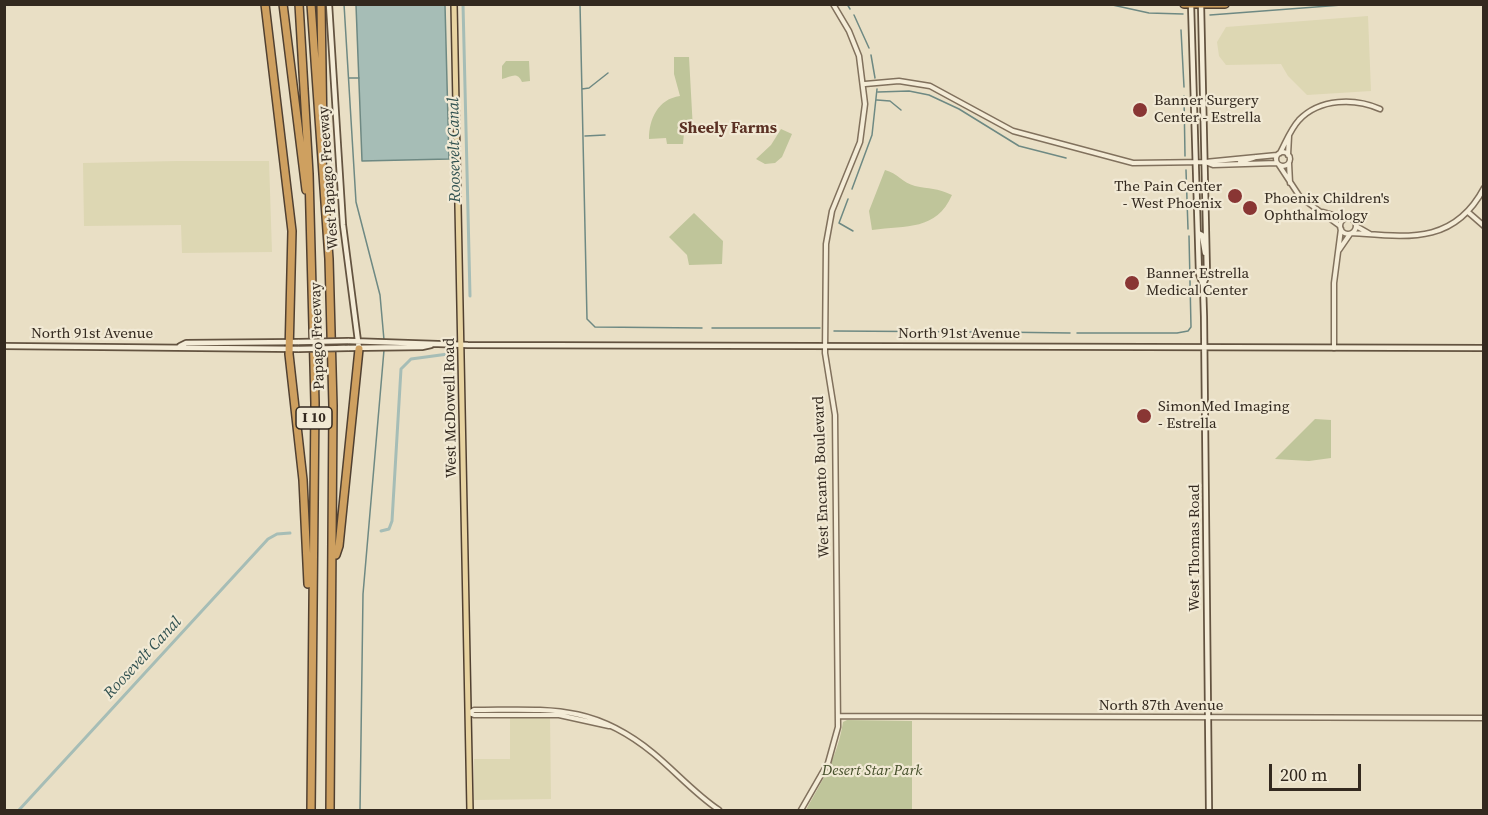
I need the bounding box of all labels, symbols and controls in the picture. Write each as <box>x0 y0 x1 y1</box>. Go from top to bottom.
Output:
place label: Banner Surgery Center - Estrella <box>1154 92 1261 127</box>
water label: Roosevelt Canal <box>444 97 466 203</box>
marker: Banner Surgery Center - Estrella <box>1131 101 1149 119</box>
street label: West Papago Freeway <box>315 106 343 250</box>
district label: Sheely Farms <box>679 119 777 139</box>
place label: The Pain Center - West Phoenix <box>1114 178 1222 213</box>
marker: The Pain Center - West Phoenix <box>1226 187 1244 205</box>
place label: Phoenix Children's Ophthalmology <box>1264 190 1390 225</box>
marker: Phoenix Children's Ophthalmology <box>1241 199 1259 217</box>
place label: Banner Estrella Medical Center <box>1146 265 1249 300</box>
marker: Banner Estrella Medical Center <box>1123 274 1141 292</box>
street label: Papago Freeway <box>307 282 329 390</box>
street label: North 91st Avenue <box>31 325 153 343</box>
street label: North 91st Avenue <box>898 325 1020 343</box>
street label: West McDowell Road <box>441 338 461 478</box>
street label: West Encanto Boulevard <box>810 396 834 558</box>
place label: SimonMed Imaging - Estrella <box>1158 398 1290 433</box>
road number: I 10 <box>296 407 332 429</box>
marker: SimonMed Imaging - Estrella <box>1135 407 1153 425</box>
street label: West Thomas Road <box>1186 484 1204 612</box>
water label: Roosevelt Canal <box>100 613 186 703</box>
street label: North 87th Avenue <box>1099 697 1223 715</box>
scale bar <box>1272 752 1364 790</box>
park label: Desert Star Park <box>822 762 922 780</box>
text: 200 m <box>1280 762 1327 787</box>

